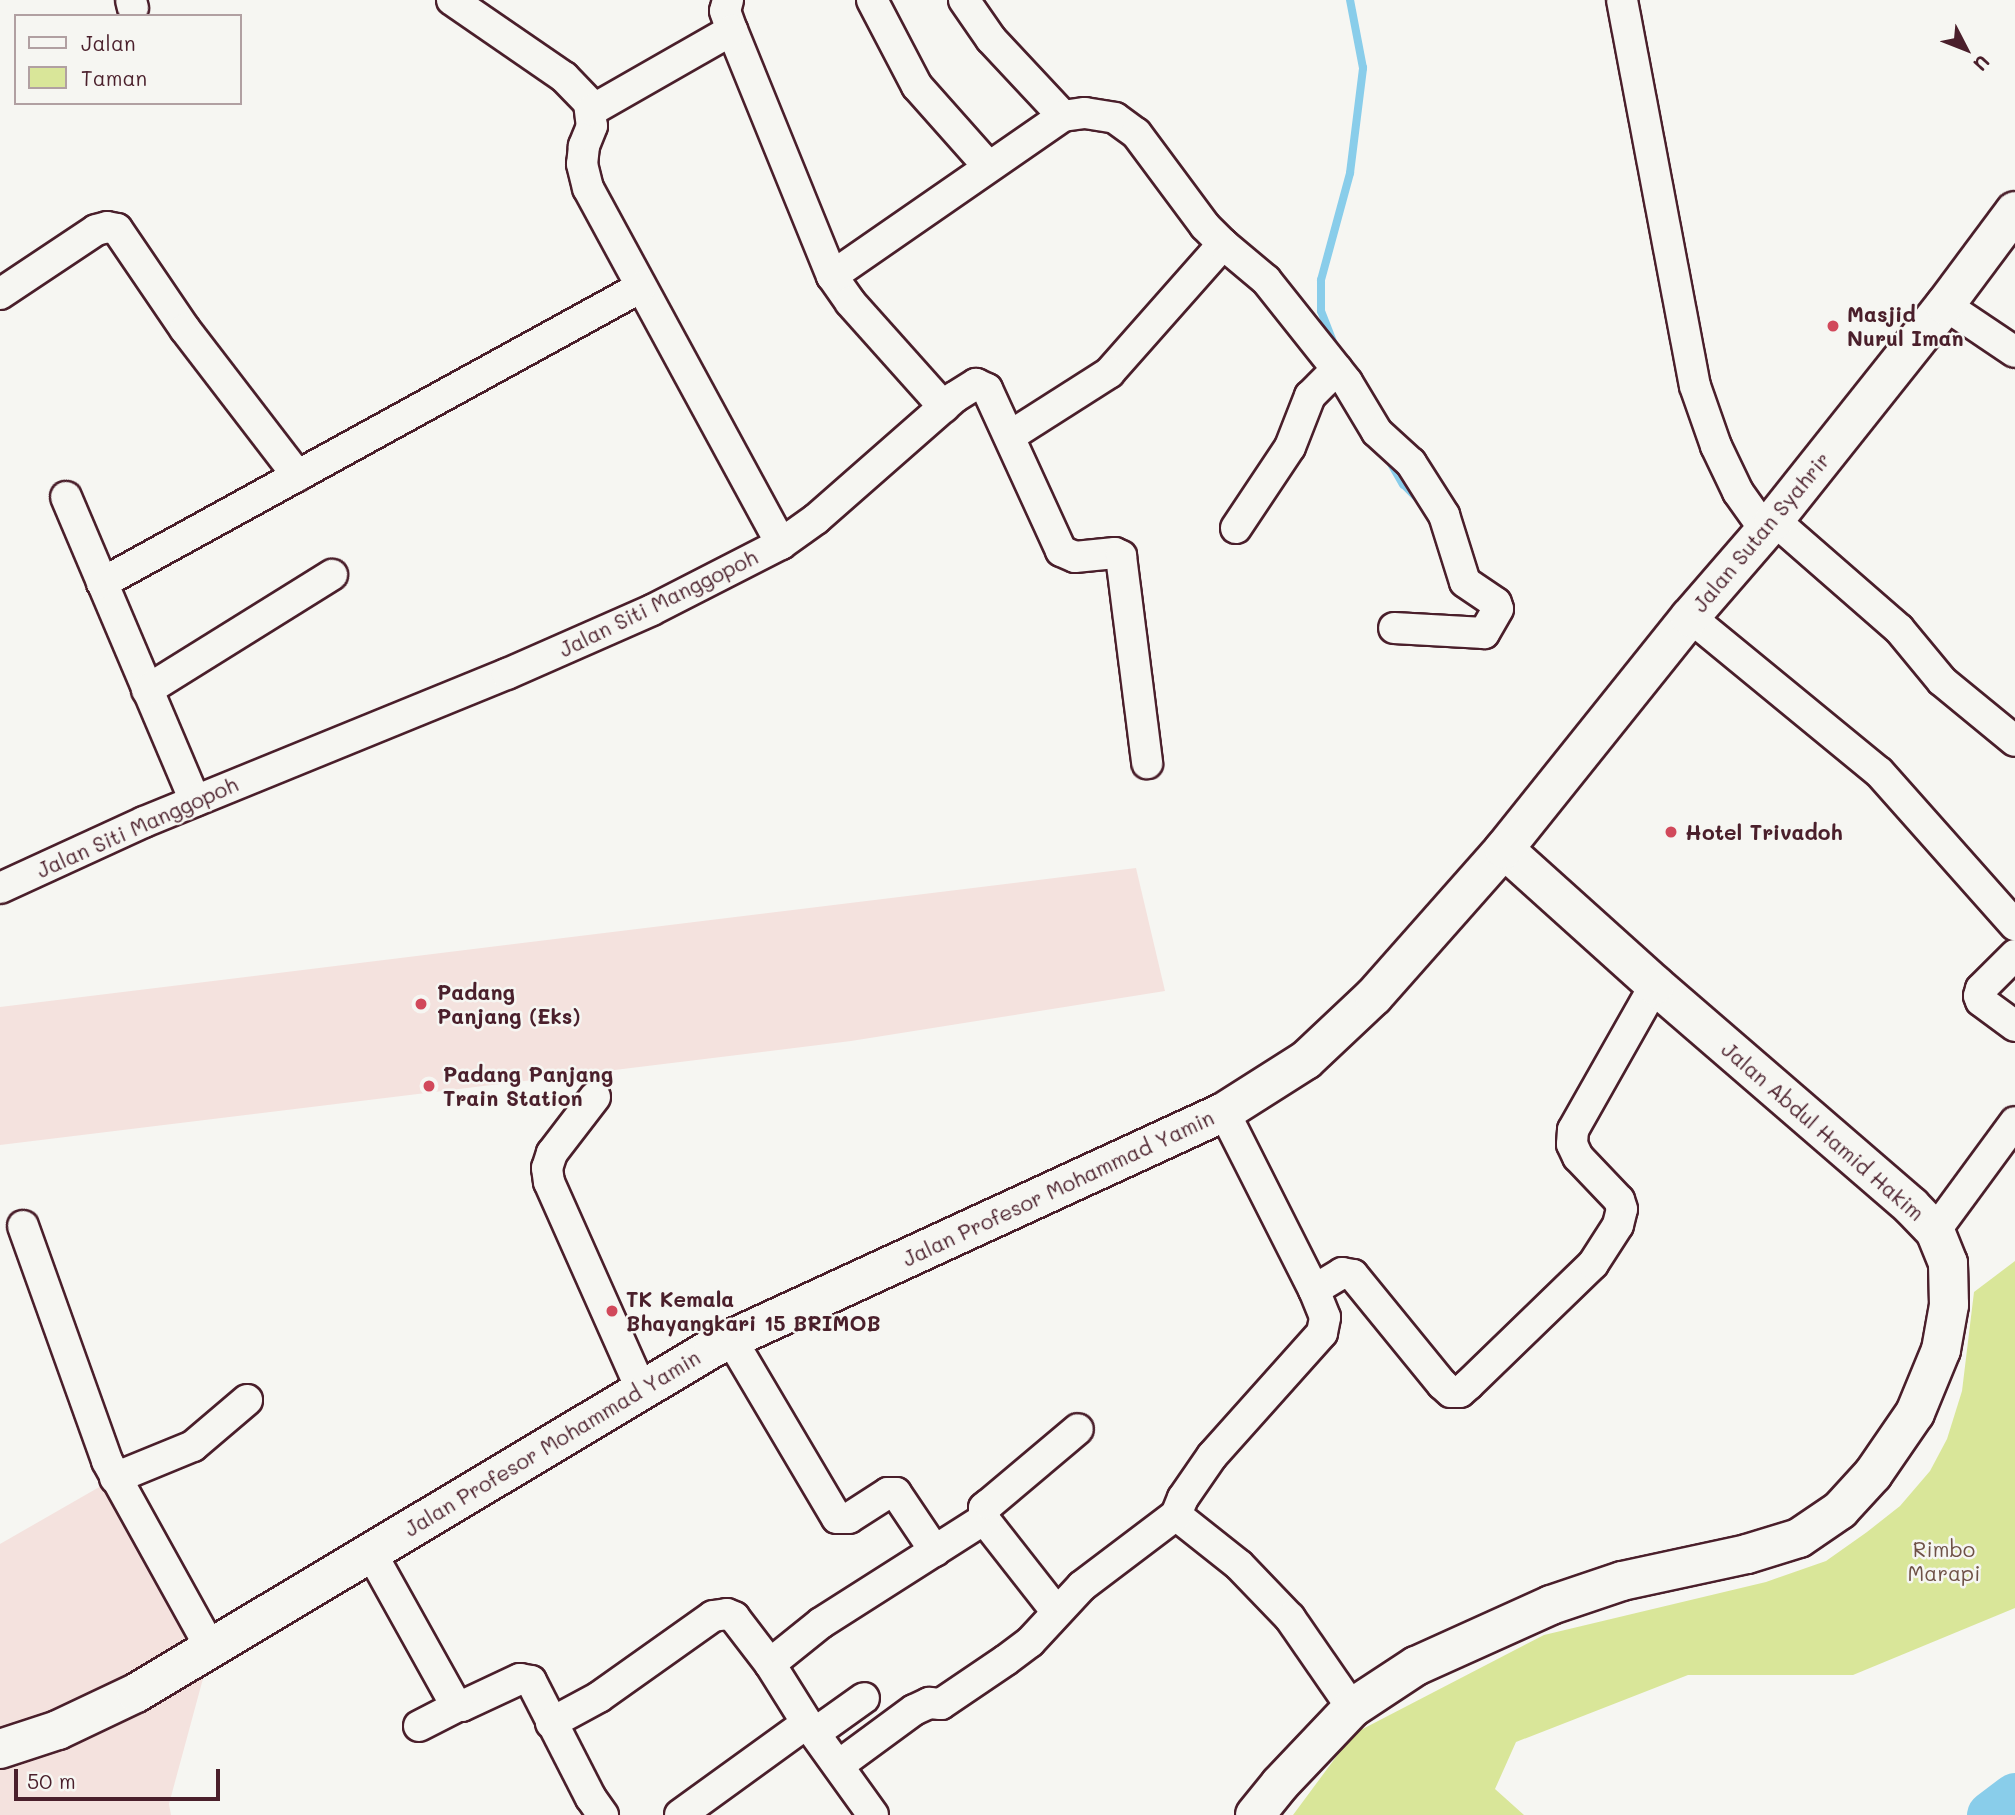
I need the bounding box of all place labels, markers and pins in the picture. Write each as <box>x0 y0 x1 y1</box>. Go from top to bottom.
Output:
place label: Masjid Nurul Iman <box>1847 301 1964 351</box>
marker: Masjid Nurul Iman <box>1825 318 1841 334</box>
place label: Hotel Trivadoh <box>1685 819 1843 845</box>
marker: Hotel Trivadoh <box>1663 824 1679 840</box>
place label: Padang Panjang (Eks) <box>437 979 580 1029</box>
marker: Padang Panjang (Eks) <box>411 994 431 1014</box>
place label: Padang Panjang Train Station <box>443 1061 613 1111</box>
marker: Padang Panjang Train Station <box>421 1078 437 1094</box>
place label: TK Kemala Bhayangkari 15 BRIMOB <box>626 1286 881 1336</box>
marker: TK Kemala Bhayangkari 15 BRIMOB <box>604 1303 620 1319</box>

